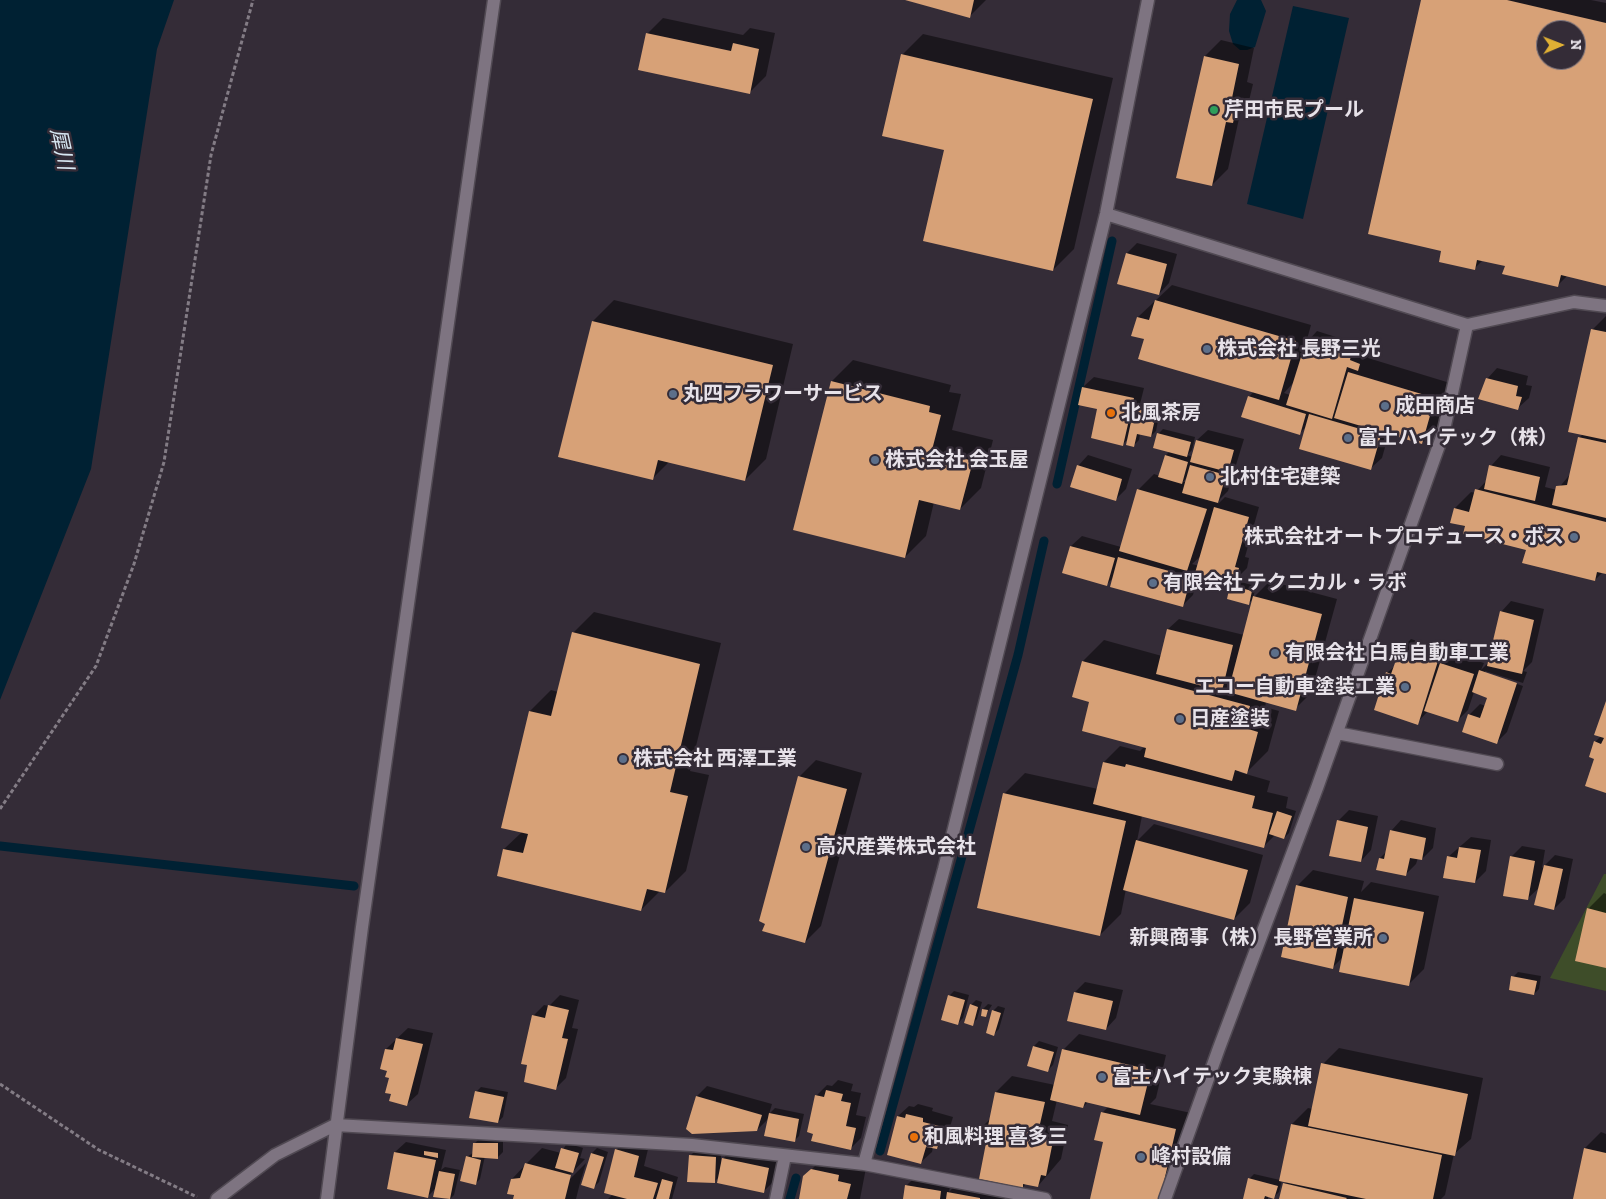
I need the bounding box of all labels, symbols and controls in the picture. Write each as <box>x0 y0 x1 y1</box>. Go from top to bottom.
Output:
north arrow <box>1536 20 1586 70</box>
text: N <box>1567 39 1584 50</box>
place label: 芹田市民プール <box>1224 98 1364 122</box>
marker: 芹田市民プール <box>1208 104 1220 116</box>
water label: 犀川 <box>44 126 78 172</box>
place label: 株式会社 長野三光 <box>1217 337 1381 361</box>
marker: 株式会社 長野三光 <box>1201 343 1213 355</box>
place label: 丸四フラワーサービス <box>683 382 883 406</box>
marker: 丸四フラワーサービス <box>667 388 679 400</box>
place label: 成田商店 <box>1395 394 1475 418</box>
marker: 成田商店 <box>1379 400 1391 412</box>
place label: 北風茶房 <box>1121 401 1201 425</box>
marker: 北風茶房 <box>1105 407 1117 419</box>
place label: 富士ハイテック（株） <box>1358 426 1558 450</box>
marker: 富士ハイテック（株） <box>1342 432 1354 444</box>
place label: 株式会社 会玉屋 <box>885 448 1029 472</box>
marker: 株式会社 会玉屋 <box>869 454 881 466</box>
place label: 北村住宅建築 <box>1220 465 1340 489</box>
marker: 北村住宅建築 <box>1204 471 1216 483</box>
place label: 株式会社オートプロデュース・ボス <box>1244 525 1564 549</box>
marker: 株式会社オートプロデュース・ボス <box>1568 531 1580 543</box>
place label: 有限会社 テクニカル・ラボ <box>1163 571 1407 595</box>
marker: 有限会社 テクニカル・ラボ <box>1147 577 1159 589</box>
place label: 有限会社 白馬自動車工業 <box>1285 641 1509 665</box>
marker: 有限会社 白馬自動車工業 <box>1269 647 1281 659</box>
place label: エコー自動車塗装工業 <box>1195 675 1395 699</box>
marker: エコー自動車塗装工業 <box>1399 681 1411 693</box>
place label: 日産塗装 <box>1190 707 1270 731</box>
marker: 日産塗装 <box>1174 713 1186 725</box>
place label: 株式会社 西澤工業 <box>633 747 797 771</box>
marker: 株式会社 西澤工業 <box>617 753 629 765</box>
place label: 高沢産業株式会社 <box>816 835 976 859</box>
marker: 高沢産業株式会社 <box>800 841 812 853</box>
place label: 新興商事（株） 長野営業所 <box>1129 926 1373 950</box>
marker: 新興商事（株） 長野営業所 <box>1377 932 1389 944</box>
place label: 富士ハイテック実験棟 <box>1112 1065 1312 1089</box>
marker: 富士ハイテック実験棟 <box>1096 1071 1108 1083</box>
place label: 和風料理 喜多三 <box>924 1125 1068 1149</box>
marker: 和風料理 喜多三 <box>908 1131 920 1143</box>
place label: 峰村設備 <box>1151 1145 1231 1169</box>
marker: 峰村設備 <box>1135 1151 1147 1163</box>

